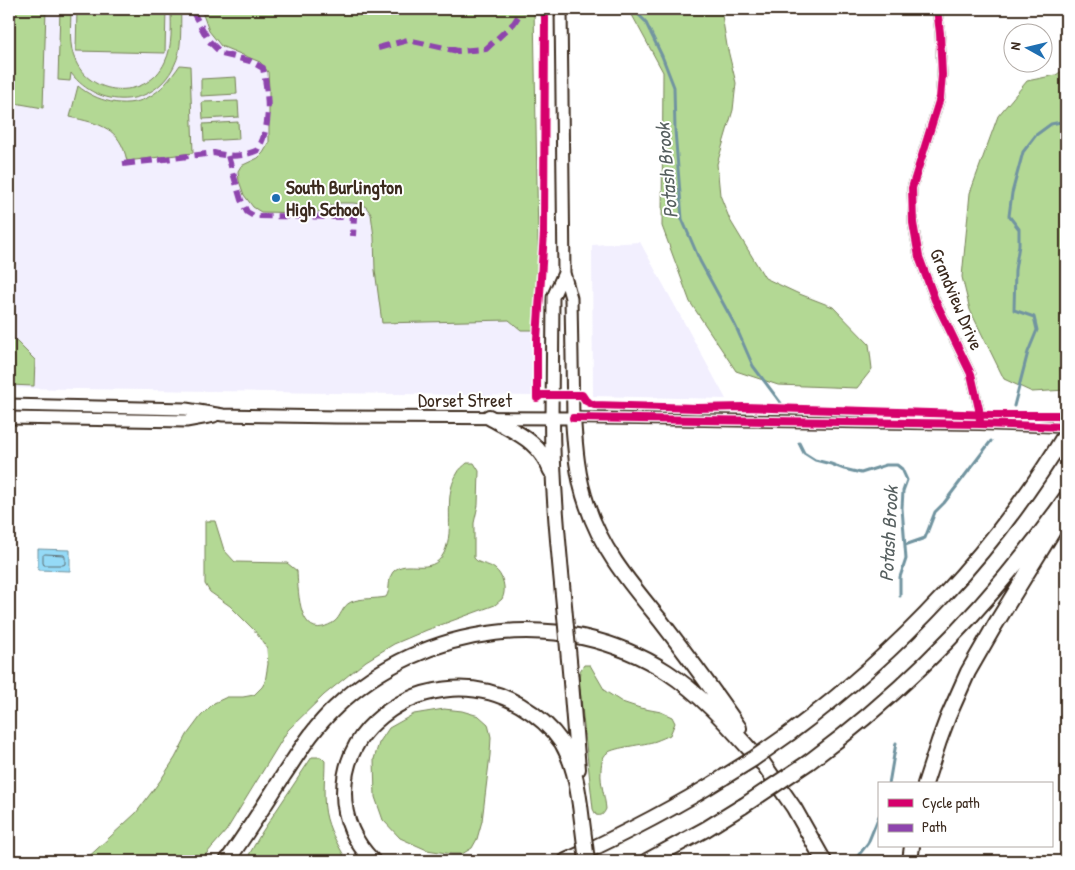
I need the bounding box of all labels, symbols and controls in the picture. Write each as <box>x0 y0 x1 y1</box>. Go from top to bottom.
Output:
north arrow <box>1002 22 1052 72</box>
text: N <box>1005 41 1025 51</box>
water label: Potash Brook <box>648 121 684 220</box>
place label: South Burlington High School <box>286 174 403 223</box>
marker: South Burlington High School <box>270 192 282 204</box>
street label: Grandview Drive <box>924 244 990 354</box>
street label: Dorset Street <box>418 387 512 413</box>
water label: Potash Brook <box>872 484 904 582</box>
legend <box>878 782 1052 848</box>
text: Cycle path <box>922 792 980 813</box>
text: Path <box>922 816 947 837</box>

